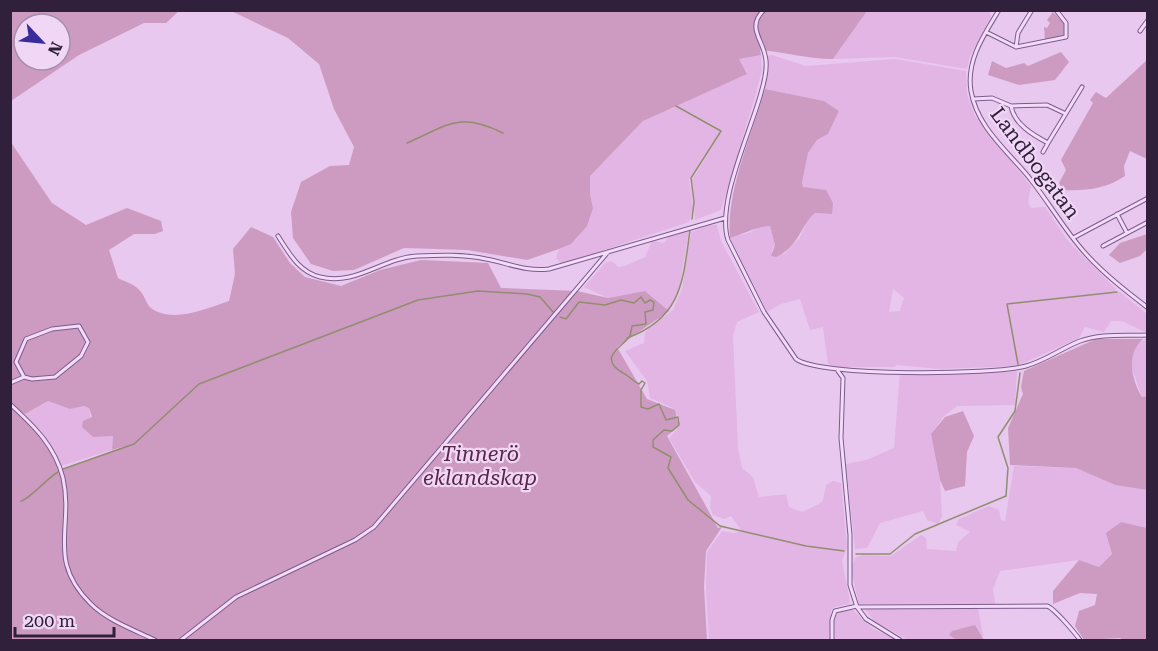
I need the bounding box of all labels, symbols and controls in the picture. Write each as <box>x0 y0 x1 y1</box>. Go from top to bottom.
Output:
north arrow <box>12 12 72 72</box>
text: N <box>44 39 66 58</box>
street label: Landbogatan <box>985 103 1085 224</box>
park label: Tinnerö eklandskap <box>423 442 537 490</box>
scale bar <box>15 600 114 638</box>
text: 200 m <box>24 610 75 631</box>

